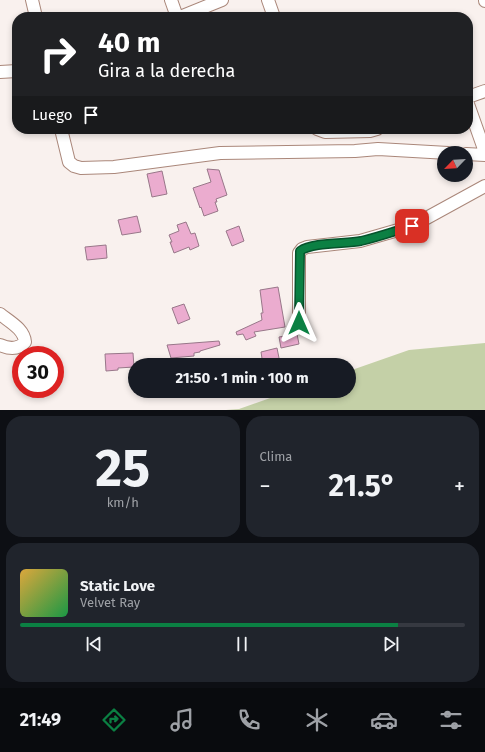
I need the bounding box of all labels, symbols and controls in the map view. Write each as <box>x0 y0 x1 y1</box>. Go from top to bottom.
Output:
text: 40 m <box>98 26 161 59</box>
icon: right <box>32 28 84 80</box>
text: Gira a la derecha <box>98 60 235 82</box>
icon: arrive <box>80 104 102 126</box>
text: Luego <box>32 106 72 124</box>
north arrow <box>437 146 473 182</box>
map controls <box>437 146 473 182</box>
pin <box>395 209 429 243</box>
icon: arrive <box>401 215 423 237</box>
position arrow <box>278 302 320 344</box>
speed limit sign: 30 <box>12 346 64 398</box>
text: 21:50 · 1 min · 100 m <box>175 369 309 387</box>
text: 25 <box>95 437 150 500</box>
text: Clima <box>260 449 292 464</box>
text: 21.5° <box>328 468 396 504</box>
text: − <box>260 473 271 500</box>
text: + <box>454 473 465 500</box>
text: km/h <box>107 495 139 510</box>
text: Static Love <box>80 577 155 595</box>
text: Velvet Ray <box>80 595 140 610</box>
icon: previous <box>83 633 105 655</box>
icon: pause <box>231 633 253 655</box>
icon: next <box>380 633 402 655</box>
icon: directions <box>100 706 128 734</box>
icon: music <box>168 706 196 734</box>
icon: phone <box>235 706 263 734</box>
icon: climate <box>303 706 331 734</box>
icon: car <box>370 706 398 734</box>
icon: filters <box>437 706 465 734</box>
text: 21:49 <box>20 709 61 731</box>

